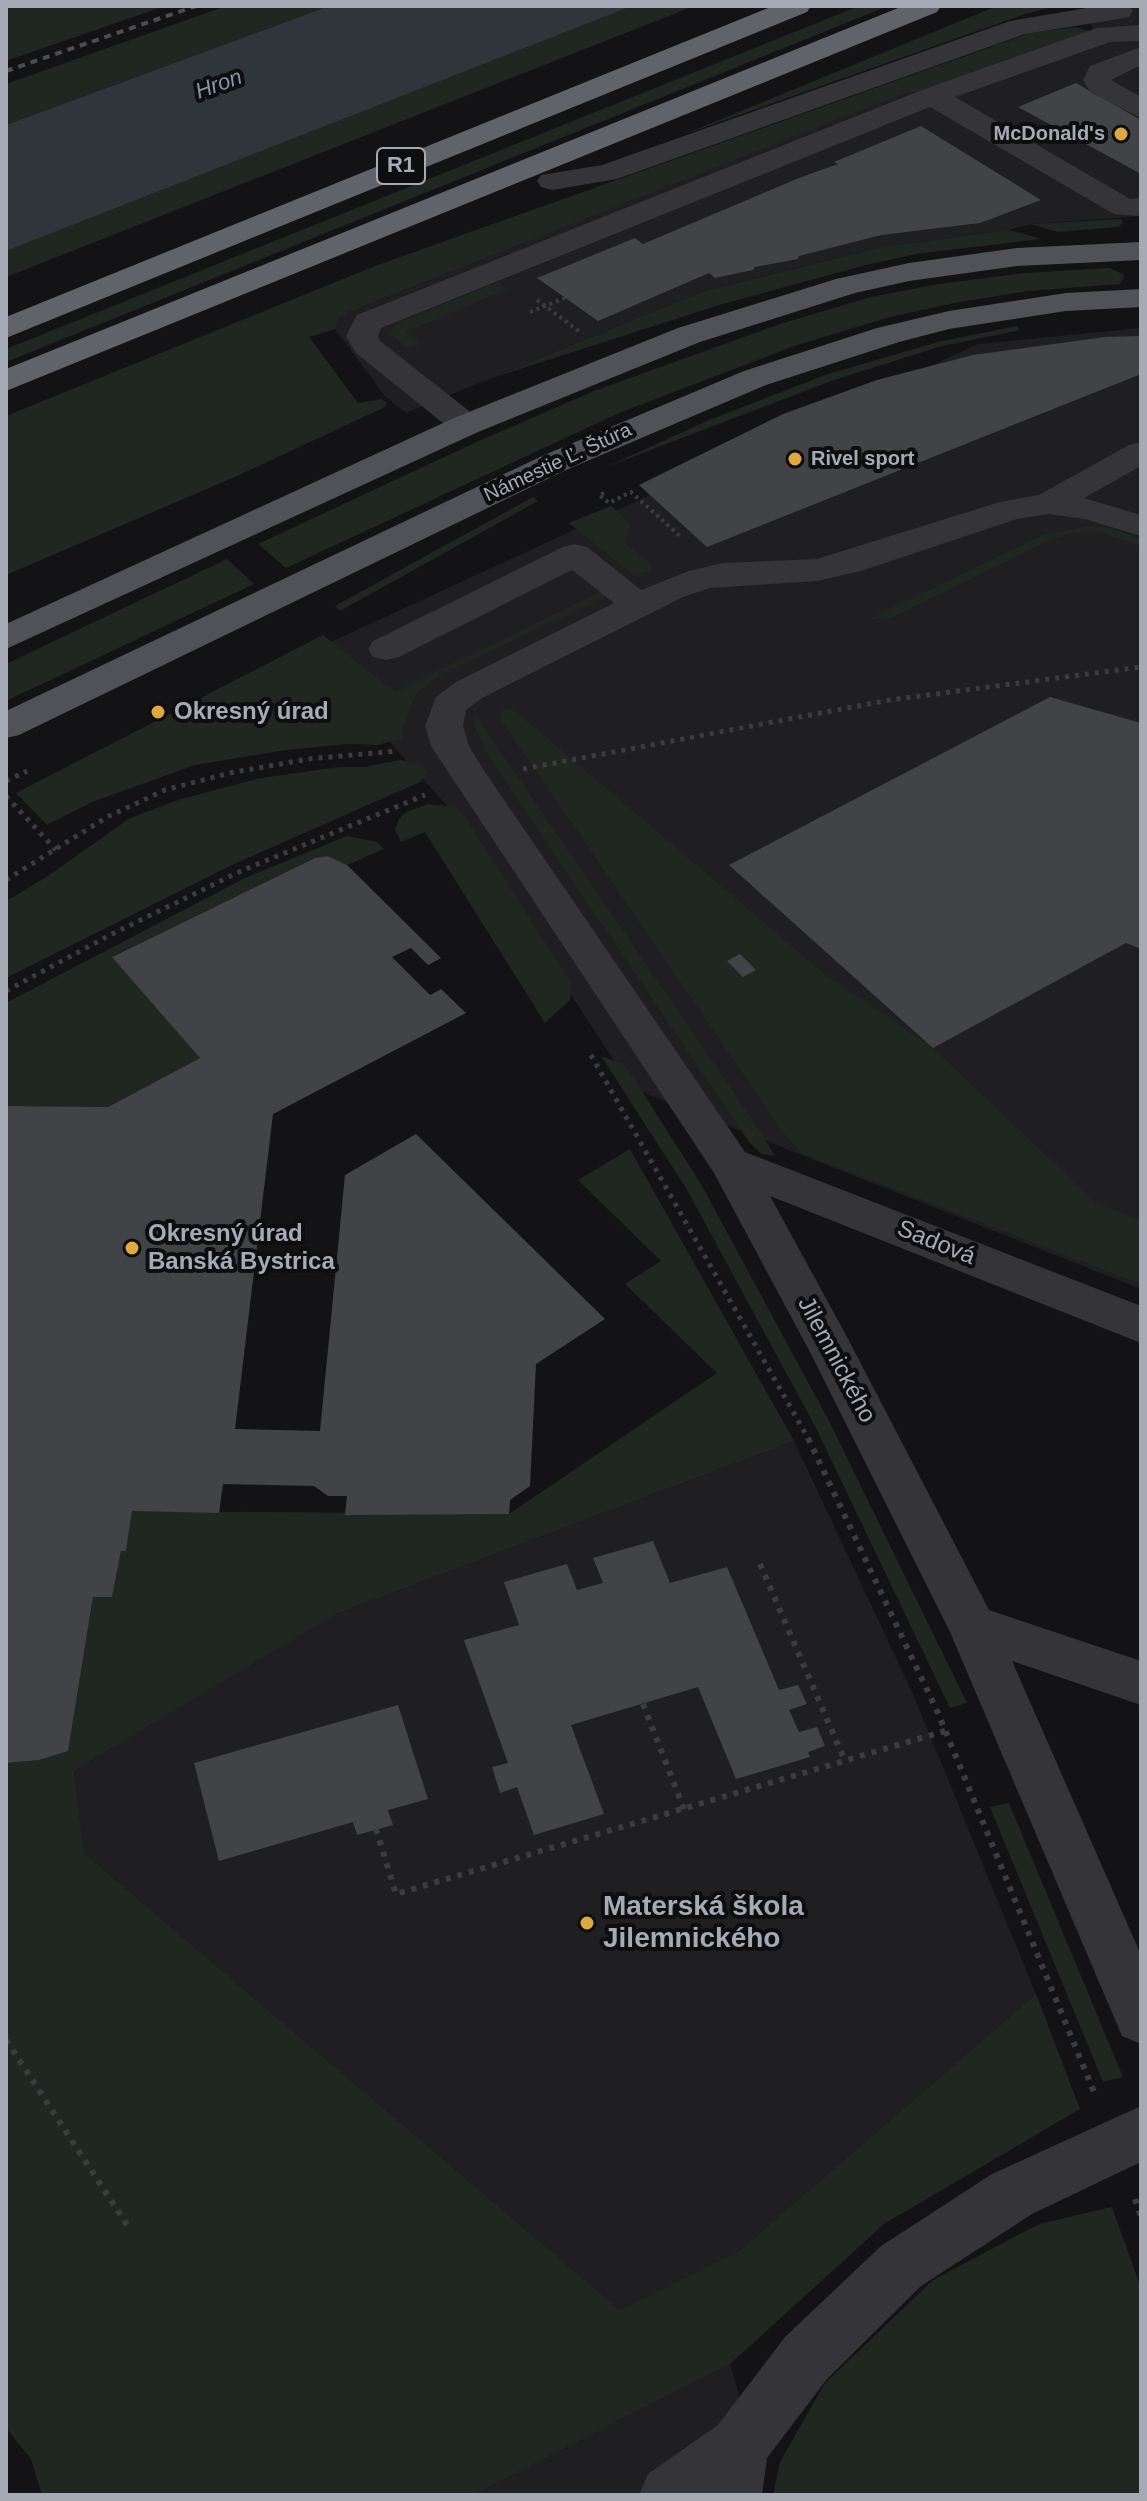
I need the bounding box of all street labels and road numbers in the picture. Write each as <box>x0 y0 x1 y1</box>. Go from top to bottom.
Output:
road number: R1 <box>377 148 425 184</box>
street label: Námestie Ľ. Štúra <box>480 418 636 508</box>
street label: Sadová <box>893 1214 979 1272</box>
street label: Jilemnického <box>791 1292 881 1428</box>

